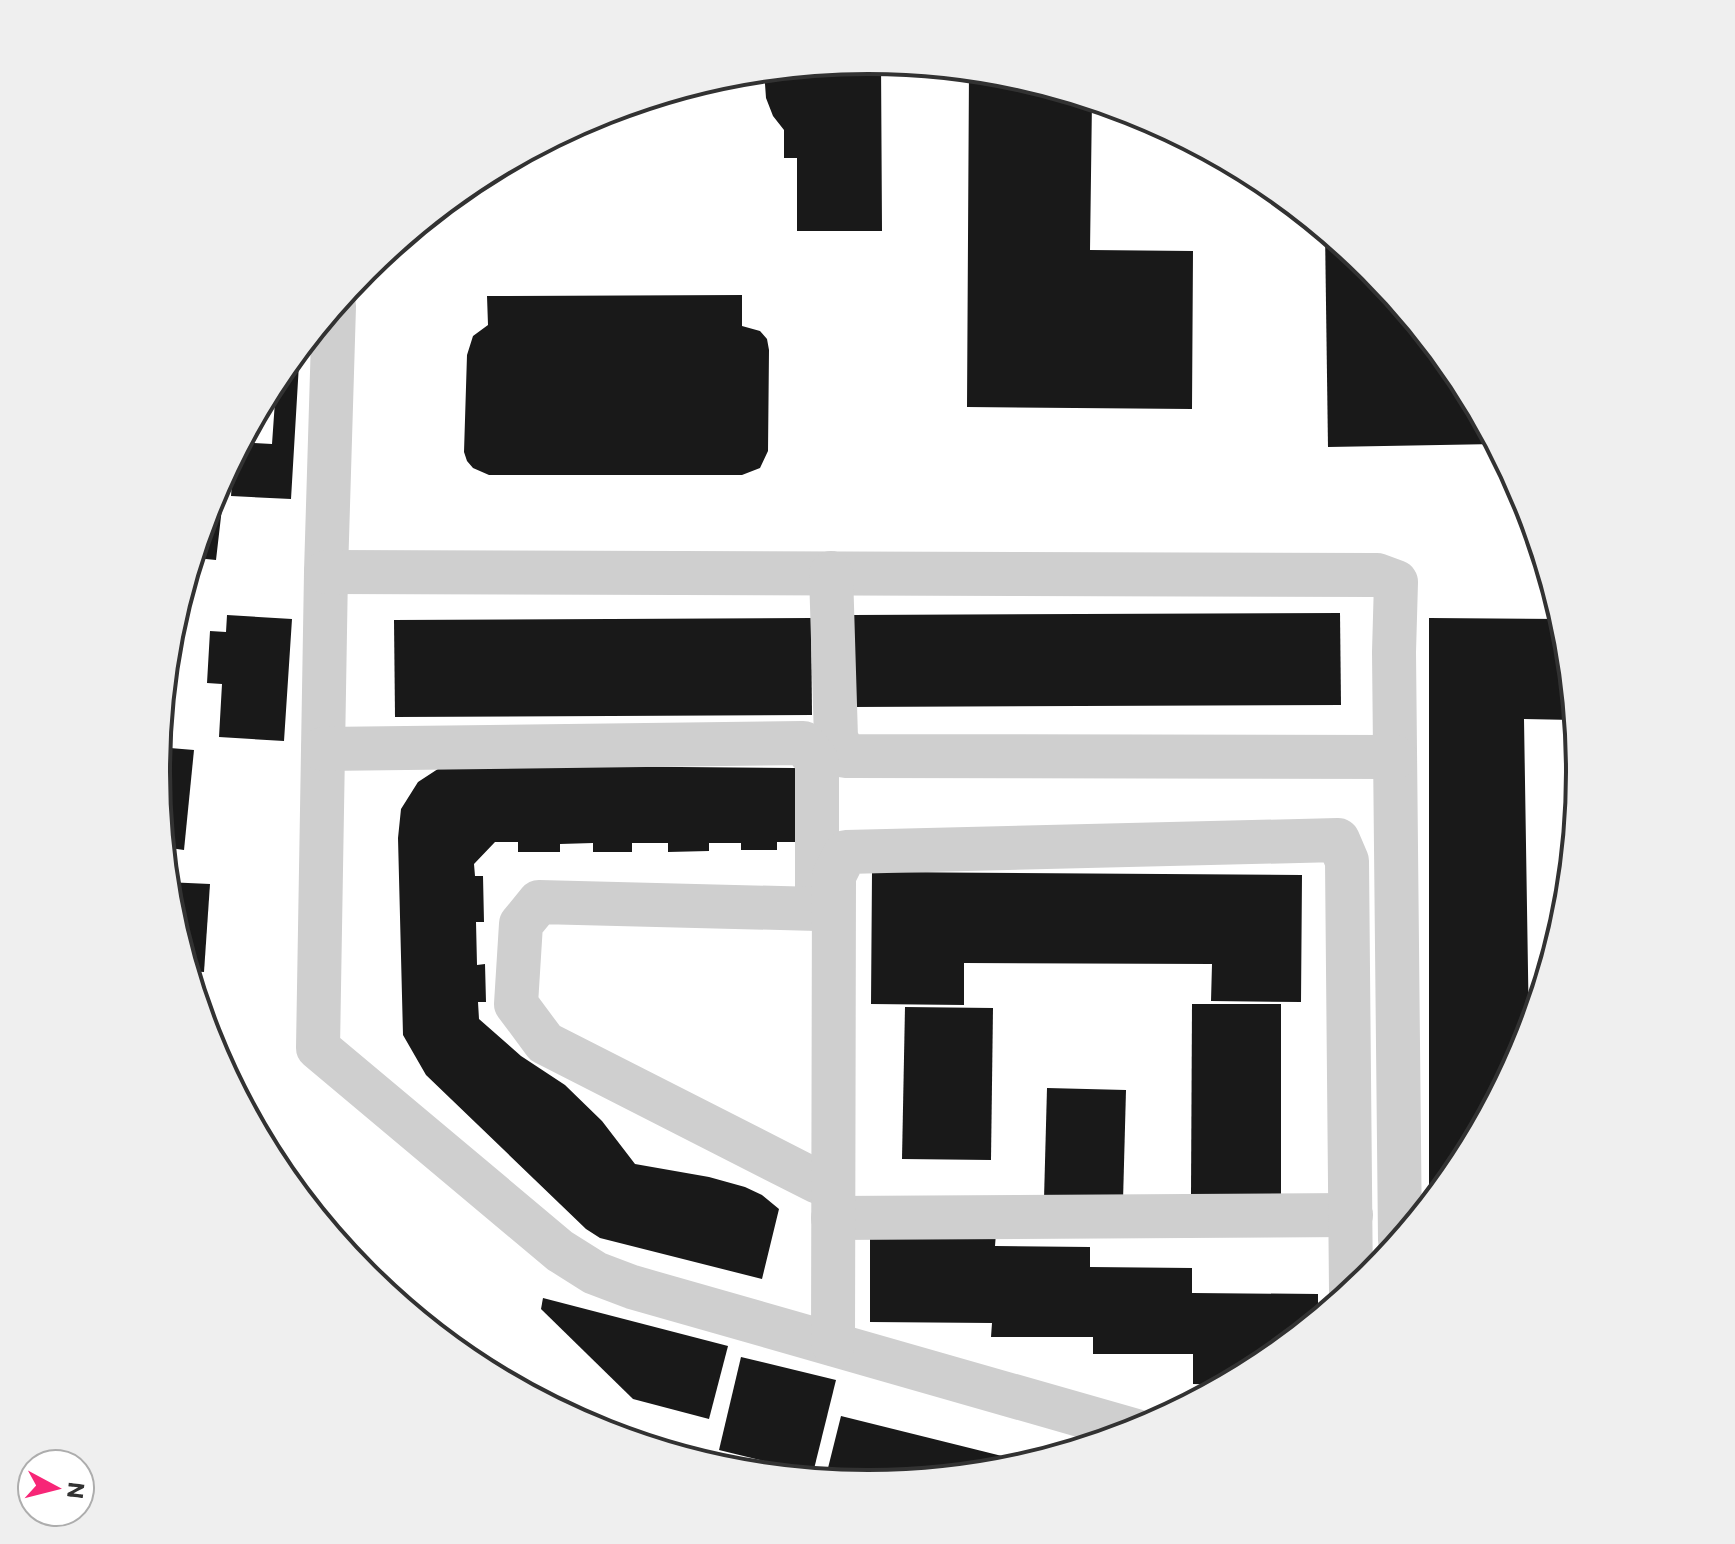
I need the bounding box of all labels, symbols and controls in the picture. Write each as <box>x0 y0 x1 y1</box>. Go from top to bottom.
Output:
north arrow <box>16 1448 96 1528</box>
text: N <box>62 1481 91 1500</box>

